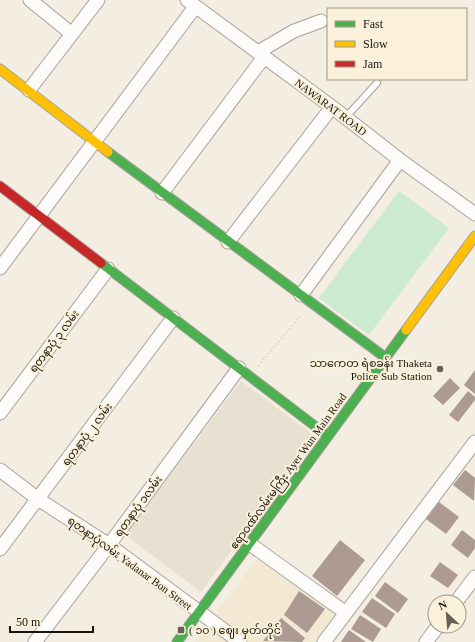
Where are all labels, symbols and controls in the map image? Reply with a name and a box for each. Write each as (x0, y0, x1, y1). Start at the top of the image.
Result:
legend (327, 8, 467, 80)
text: Fast (363, 17, 384, 31)
text: Slow (363, 37, 388, 51)
text: Jam (363, 57, 383, 71)
street label: NAWARAT ROAD (293, 76, 369, 138)
street label: ရတနာပုံ ၃ လမ်း (26, 307, 84, 376)
place label: သာကေတ ရဲစခန်း Thaketa Police Sub Station (310, 356, 432, 382)
marker: သာကေတ ရဲစခန်း Thaketa Police Sub Station (435, 364, 445, 374)
street label: ဧရာဝဏ်လမ်းမကြီး Ayer Wun Main Road (227, 390, 351, 553)
street label: ရတနာပုံ ၂ လမ်း (59, 400, 117, 469)
street label: ရတနာပုံ ၁လမ်း (111, 473, 167, 540)
street label: ရတနာပုံလမ်း Yadanar Bon Street (64, 513, 195, 615)
north arrow (427, 594, 467, 634)
text: N (436, 598, 449, 612)
scale bar (10, 608, 93, 634)
text: 50 m (16, 615, 41, 629)
place label: ( ၁၀ ) ဈေး မှတ်တိုင် (189, 623, 281, 639)
marker: ( ၁၀ ) ဈေး မှတ်တိုင် (176, 625, 186, 635)

